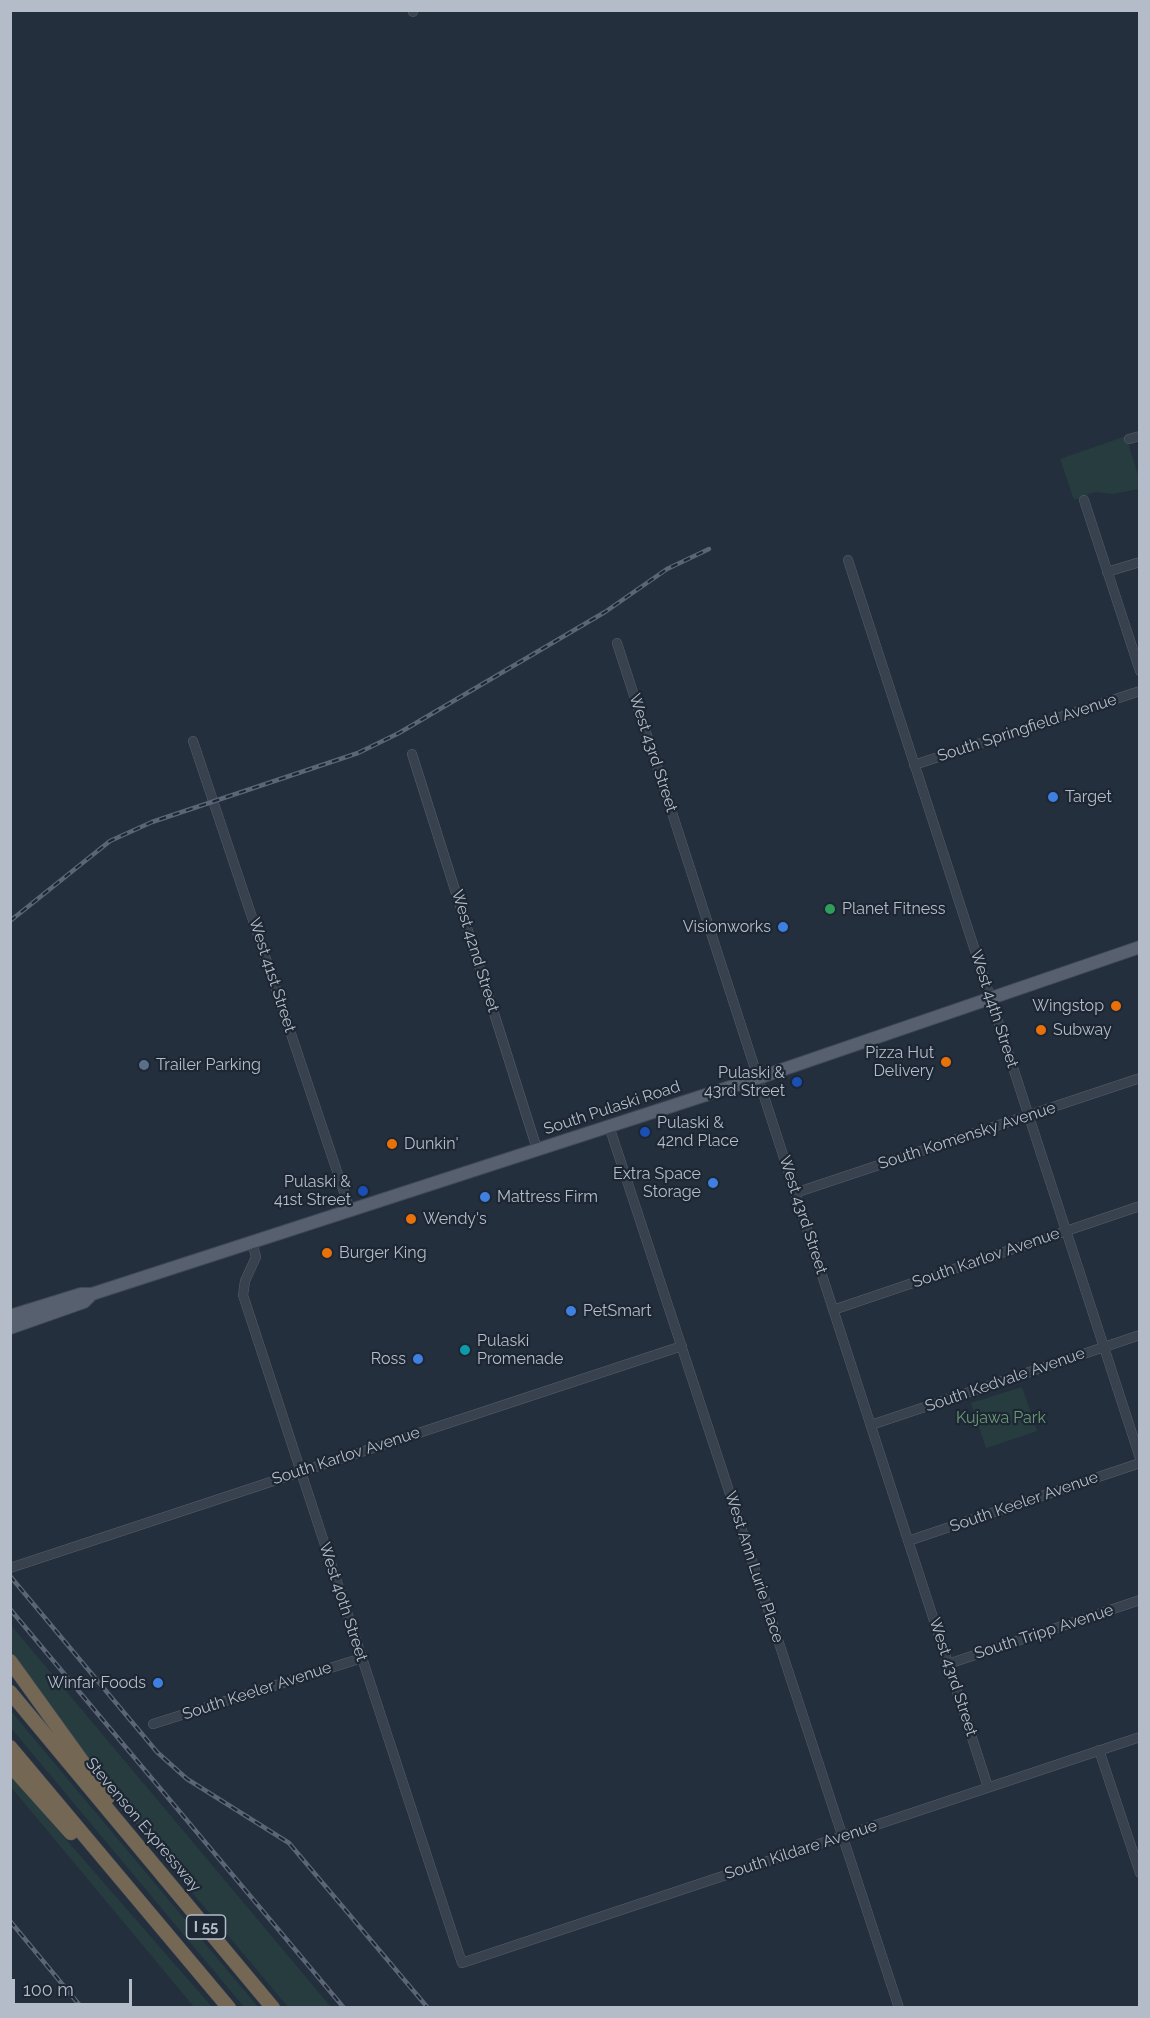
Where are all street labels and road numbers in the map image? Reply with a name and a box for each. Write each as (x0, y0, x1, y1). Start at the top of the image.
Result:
street label: South Springfield Avenue (935, 690, 1119, 766)
street label: West 43rd Street (625, 691, 681, 815)
street label: West 42nd Street (447, 887, 503, 1015)
street label: West 41st Street (244, 915, 300, 1035)
street label: West 44th Street (966, 948, 1022, 1070)
street label: South Pulaski Road (541, 1077, 683, 1139)
street label: South Komensky Avenue (876, 1098, 1058, 1174)
street label: West 43rd Street (775, 1153, 831, 1277)
street label: South Karlov Avenue (910, 1224, 1062, 1292)
street label: South Kedvale Avenue (923, 1344, 1087, 1416)
street label: South Karlov Avenue (270, 1423, 422, 1489)
street label: South Keeler Avenue (947, 1468, 1101, 1536)
street label: West Ann Lurie Place (720, 1489, 788, 1645)
street label: West 40th Street (315, 1540, 371, 1664)
street label: South Tripp Avenue (972, 1600, 1116, 1664)
street label: West 43rd Street (925, 1615, 981, 1739)
street label: South Keeler Avenue (180, 1658, 334, 1724)
street label: Stevenson Expressway (81, 1754, 205, 1896)
street label: South Kildare Avenue (722, 1816, 880, 1884)
road number: I 55 (186, 1915, 226, 1939)

